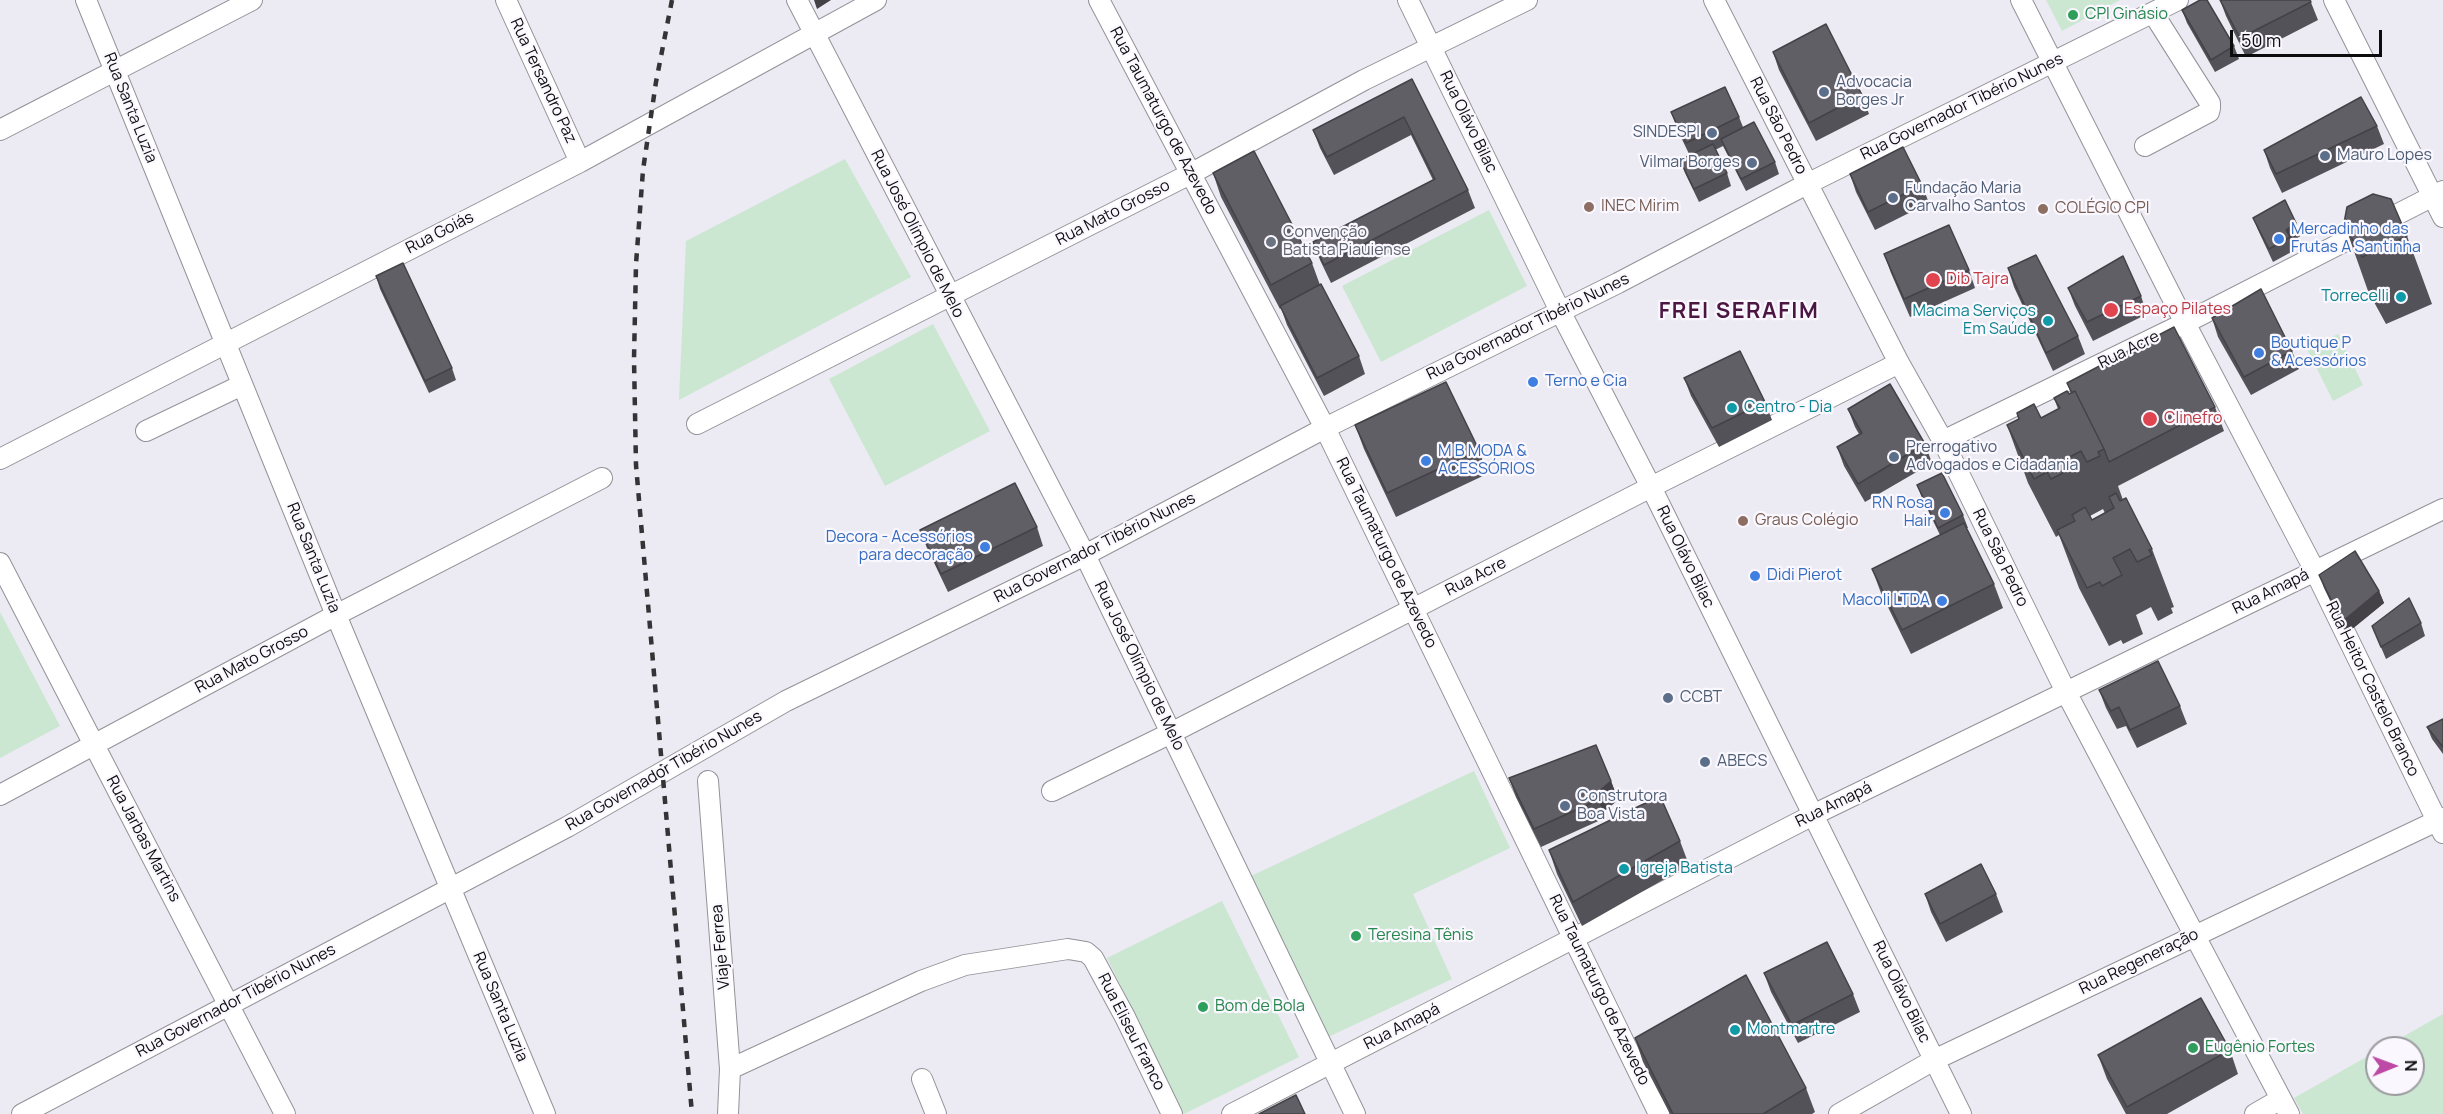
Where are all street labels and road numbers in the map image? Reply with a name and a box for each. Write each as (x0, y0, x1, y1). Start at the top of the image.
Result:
street label: Rua Tersandro Paz (506, 15, 580, 147)
street label: Rua Taumaturgo de Azevedo (1105, 24, 1221, 218)
street label: Rua Governador Tibério Nunes (1857, 49, 2067, 165)
street label: Rua Santa Luzia (99, 50, 161, 166)
street label: Rua Olávo Bilac (1435, 68, 1501, 176)
street label: Rua São Pedro (1745, 74, 1811, 178)
street label: Rua José Olímpio de Melo (866, 147, 968, 321)
street label: Rua Mato Grosso (1053, 176, 1173, 250)
street label: Rua Goiás (403, 208, 477, 258)
street label: Rua Governador Tibério Nunes (1423, 269, 1633, 385)
street label: Rua Acre (2095, 327, 2163, 373)
street label: Rua Taumaturgo de Azevedo (1331, 455, 1441, 651)
street label: Rua Governador Tibério Nunes (991, 489, 1199, 607)
street label: Rua Santa Luzia (282, 500, 344, 616)
street label: Rua Olávo Bilac (1652, 503, 1718, 611)
street label: Rua São Pedro (1968, 506, 2032, 610)
street label: Rua Acre (1442, 554, 1510, 600)
street label: Rua Amapá (2230, 565, 2312, 619)
street label: Rua José Olímpio de Melo (1090, 578, 1188, 754)
street label: Rua Heitor Castelo Branco (2321, 598, 2423, 780)
street label: Rua Mato Grosso (192, 622, 312, 698)
street label: Rua Governador Tibério Nunes (563, 707, 765, 835)
street label: Rua Jarbas Martins (102, 773, 184, 905)
street label: Rua Amapá (1793, 778, 1875, 832)
street label: Rua Taumaturgo de Azevedo (1544, 892, 1654, 1088)
street label: Viaje Ferrea (708, 904, 734, 990)
street label: Rua Regeneração (2076, 925, 2202, 999)
street label: Rua Olávo Bilac (1868, 938, 1934, 1046)
street label: Rua Governador Tibério Nunes (133, 940, 339, 1062)
street label: Rua Santa Luzia (468, 949, 532, 1065)
street label: Rua Eliseu Franco (1093, 970, 1169, 1094)
street label: Rua Amapá (1361, 1000, 1443, 1054)

